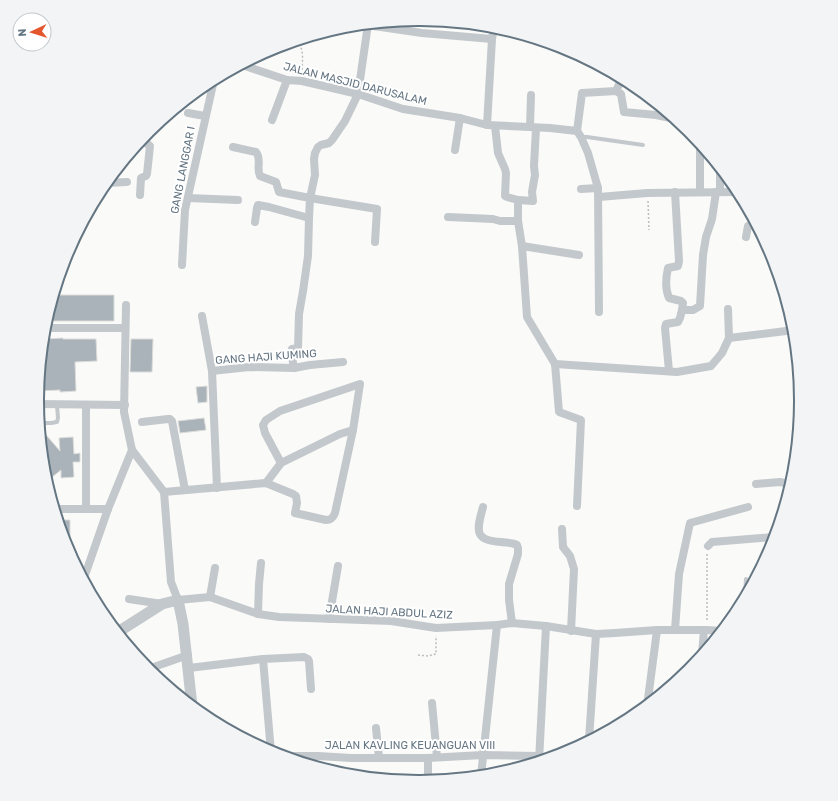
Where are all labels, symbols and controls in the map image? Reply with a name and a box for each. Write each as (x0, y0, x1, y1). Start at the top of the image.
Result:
north arrow (12, 12, 52, 52)
text: N (16, 28, 29, 37)
street label: JALAN MASJID DARUSALAM (282, 60, 428, 108)
street label: GANG LANGGAR I (168, 125, 198, 215)
street label: GANG HAJI KUMING (215, 347, 317, 367)
street label: JALAN HAJI ABDUL AZIZ (325, 602, 453, 622)
street label: JALAN KAVLING KEUANGUAN VIII (325, 739, 495, 752)

